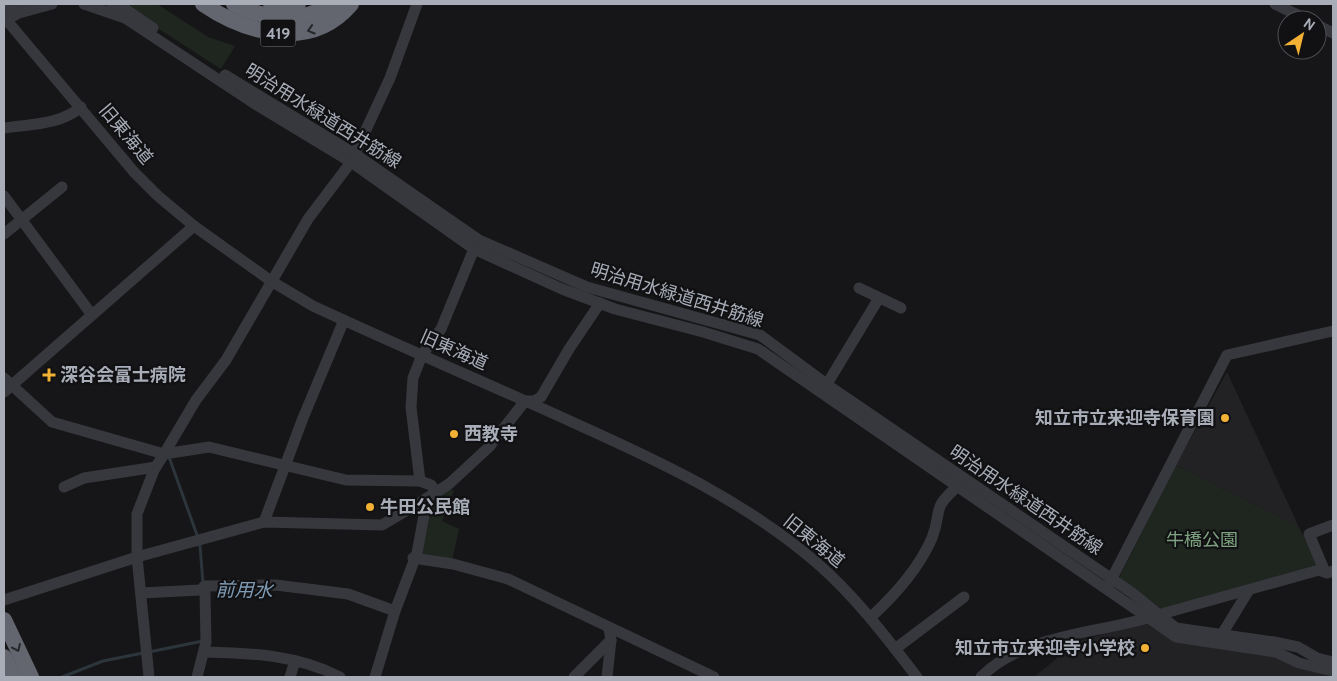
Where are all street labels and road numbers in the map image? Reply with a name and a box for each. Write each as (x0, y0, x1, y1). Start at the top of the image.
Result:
road number: 419 (260, 19, 296, 46)
street label: 明治用水緑道西井筋線 (241, 59, 405, 173)
street label: 旧東海道 (94, 99, 158, 169)
street label: 明治用水緑道西井筋線 (588, 258, 766, 332)
street label: 旧東海道 (417, 325, 491, 375)
street label: 明治用水緑道西井筋線 (945, 441, 1107, 559)
street label: 旧東海道 (779, 510, 849, 572)

